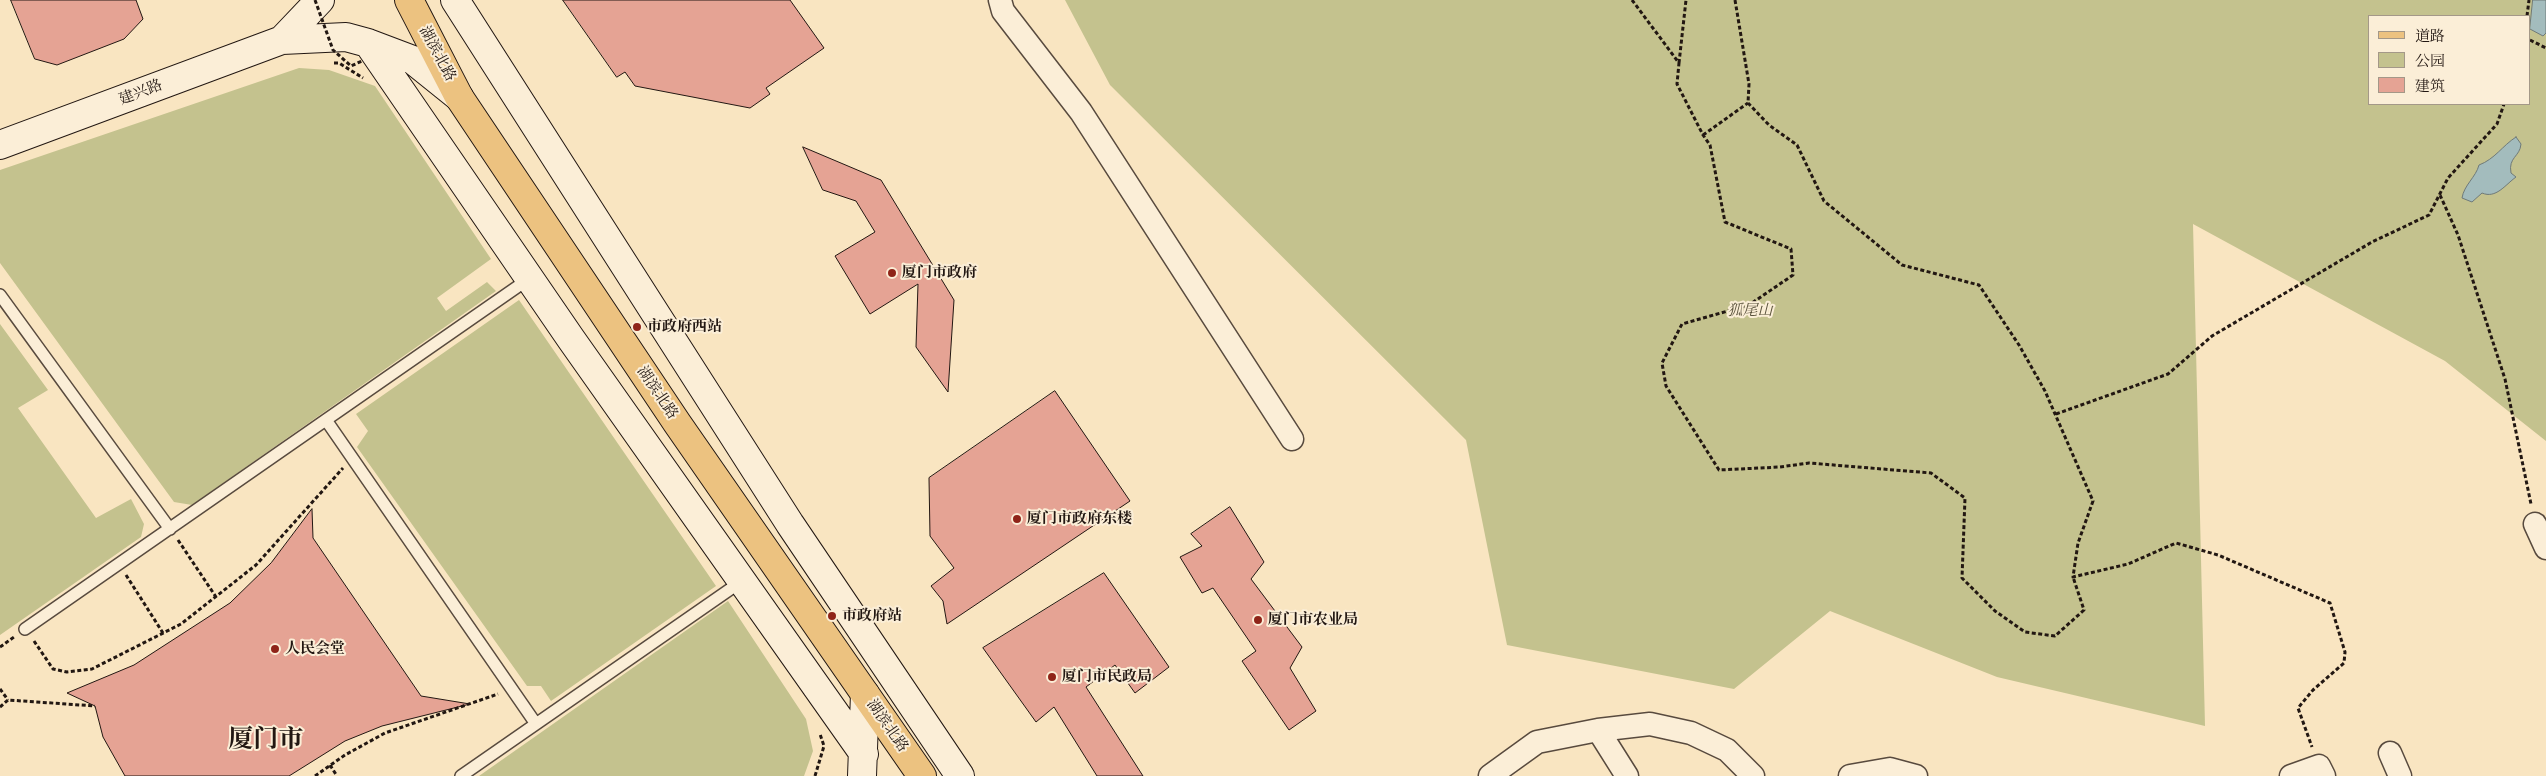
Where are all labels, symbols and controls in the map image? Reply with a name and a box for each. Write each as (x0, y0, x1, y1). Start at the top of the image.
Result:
legend (2368, 15, 2531, 105)
street label: 湖滨北路 (415, 23, 459, 85)
text: 道路 (2415, 25, 2445, 46)
text: 公园 (2415, 50, 2445, 71)
text: 建筑 (2415, 75, 2445, 96)
street label: 建兴路 (117, 77, 165, 109)
place label: 厦门市政府 (902, 264, 977, 282)
marker: 厦门市政府 (886, 267, 898, 279)
park label: 狐尾山 (1728, 302, 1772, 320)
place label: 市政府西站 (647, 318, 722, 336)
marker: 市政府西站 (631, 321, 643, 333)
street label: 湖滨北路 (633, 363, 681, 423)
place label: 厦门市政府东楼 (1027, 510, 1132, 528)
marker: 厦门市政府东楼 (1011, 513, 1023, 525)
place label: 市政府站 (842, 607, 902, 625)
marker: 市政府站 (826, 610, 838, 622)
place label: 厦门市农业局 (1268, 611, 1358, 629)
marker: 厦门市农业局 (1252, 614, 1264, 626)
place label: 人民会堂 (285, 640, 345, 658)
marker: 人民会堂 (269, 643, 281, 655)
place label: 厦门市民政局 (1062, 668, 1152, 686)
marker: 厦门市民政局 (1046, 671, 1058, 683)
street label: 湖滨北路 (862, 696, 912, 756)
district label: 厦门市 (229, 726, 303, 756)

